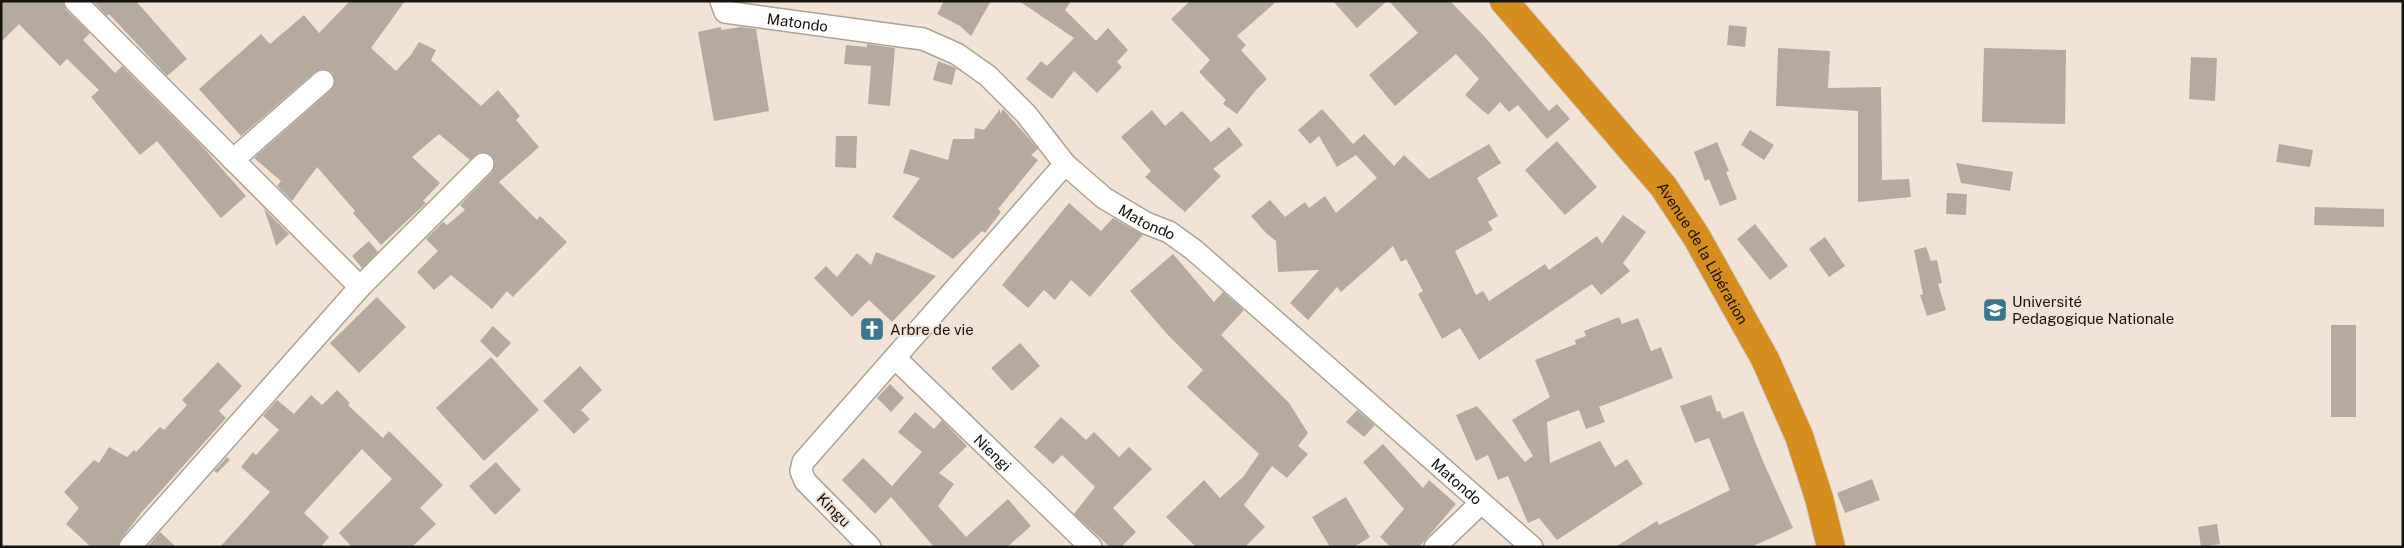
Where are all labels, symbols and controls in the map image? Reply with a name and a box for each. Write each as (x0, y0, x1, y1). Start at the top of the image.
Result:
street label: Matondo (766, 9, 829, 34)
street label: Avenue de la Libération (1654, 179, 1752, 327)
street label: Matondo (1116, 200, 1179, 243)
place label: Université Pedagogique Nationale (2012, 293, 2174, 327)
school or university icon: Université Pedagogique Nationale (1982, 297, 2008, 323)
church icon: Arbre de vie (859, 316, 885, 342)
place label: Arbre de vie (890, 321, 974, 338)
street label: Niengi (971, 431, 1015, 474)
street label: Matondo (1428, 454, 1486, 508)
street label: Kingu (814, 490, 854, 530)

